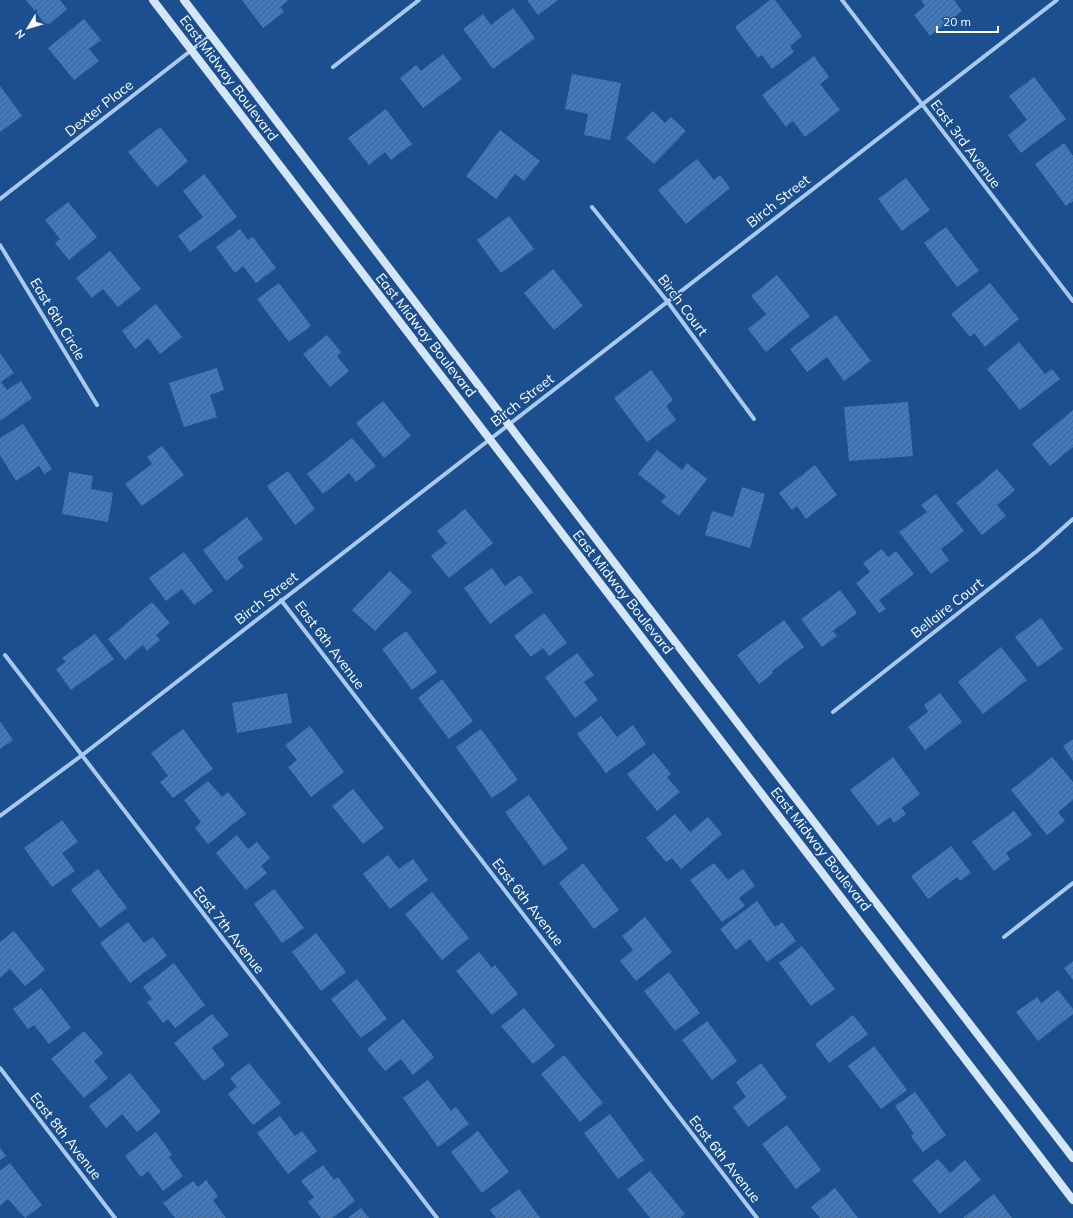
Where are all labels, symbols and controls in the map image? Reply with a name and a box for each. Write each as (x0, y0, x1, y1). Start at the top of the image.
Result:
north arrow (8, 8, 48, 48)
scale bar (937, 8, 998, 34)
street label: East Midway Boulevard (176, 12, 282, 144)
text: 20 m (943, 14, 971, 29)
text: N (12, 27, 28, 42)
street label: Dexter Place (61, 76, 137, 140)
street label: East 3rd Avenue (927, 96, 1005, 192)
street label: Birch Street (743, 171, 813, 231)
street label: East Midway Boulevard (372, 269, 480, 401)
street label: Birch Court (654, 271, 712, 339)
street label: East 6th Circle (26, 275, 90, 363)
street label: Birch Street (487, 370, 557, 430)
street label: East Midway Boulevard (569, 526, 677, 658)
street label: Birch Street (231, 568, 301, 628)
street label: Bellaire Court (907, 574, 987, 642)
street label: East 6th Avenue (291, 597, 369, 693)
street label: East Midway Boulevard (767, 783, 875, 915)
street label: East 6th Avenue (488, 855, 568, 949)
street label: East 7th Avenue (189, 883, 269, 977)
street label: East 8th Avenue (26, 1089, 106, 1183)
street label: East 6th Avenue (685, 1112, 765, 1206)

